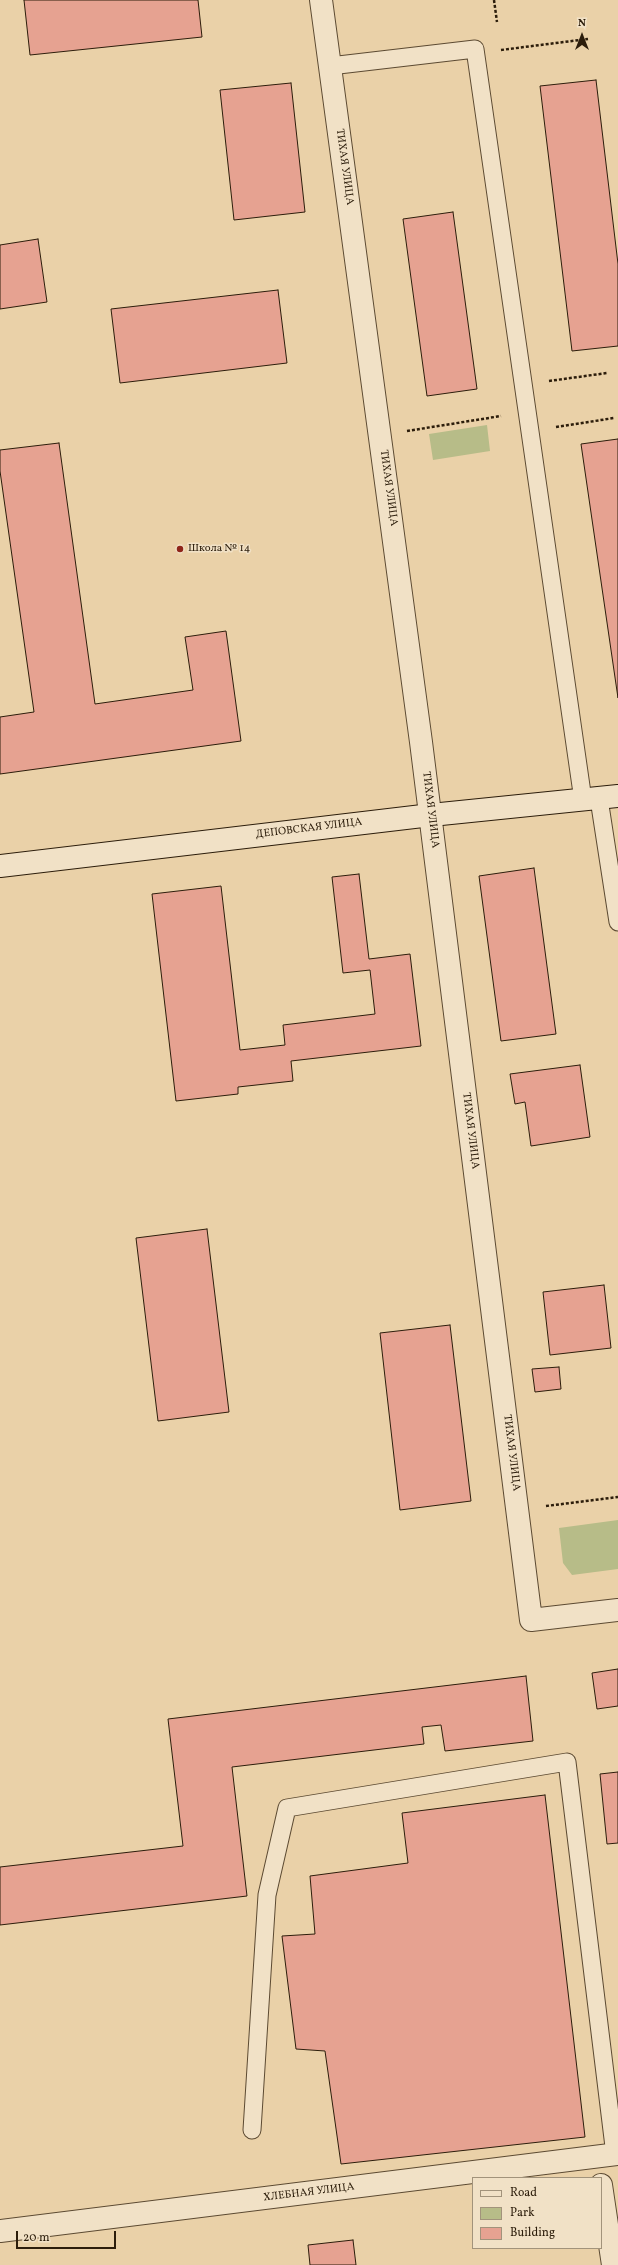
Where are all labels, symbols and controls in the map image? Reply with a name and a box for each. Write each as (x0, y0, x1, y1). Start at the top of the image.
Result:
north arrow (562, 16, 602, 56)
text: N (578, 16, 586, 31)
street label: ТИХАЯ УЛИЦА (332, 128, 356, 206)
street label: ТИХАЯ УЛИЦА (376, 449, 400, 527)
place label: Школа № 14 (188, 542, 250, 556)
marker: Школа № 14 (175, 544, 185, 554)
street label: ТИХАЯ УЛИЦА (419, 771, 441, 849)
street label: ДЕПОВСКАЯ УЛИЦА (255, 816, 363, 842)
street label: ТИХАЯ УЛИЦА (459, 1092, 481, 1170)
street label: ТИХАЯ УЛИЦА (500, 1414, 522, 1492)
legend (472, 2177, 602, 2249)
street label: ХЛЕБНАЯ УЛИЦА (263, 2181, 355, 2205)
text: Road (510, 2185, 537, 2201)
text: Park (510, 2205, 535, 2221)
scale bar (18, 2223, 118, 2249)
text: Building (510, 2225, 555, 2241)
text: 20 m (23, 2230, 50, 2246)

